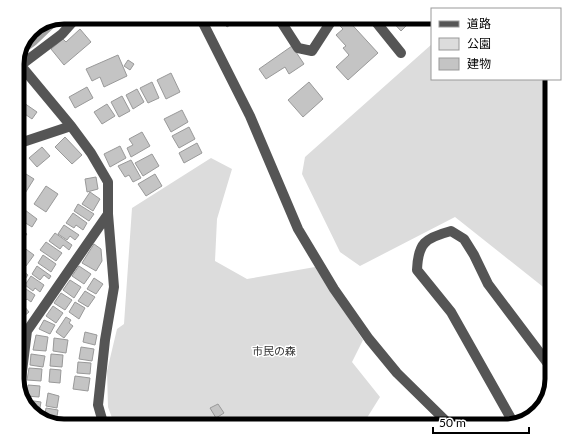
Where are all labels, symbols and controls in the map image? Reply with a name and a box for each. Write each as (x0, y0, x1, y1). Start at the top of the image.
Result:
legend (431, 8, 561, 80)
text: 道路 (467, 16, 491, 31)
text: 公園 (467, 36, 491, 51)
text: 建物 (467, 56, 491, 71)
park label: 市民の森 (252, 344, 296, 357)
scale bar (433, 409, 529, 435)
text: 50 m (439, 415, 466, 430)

